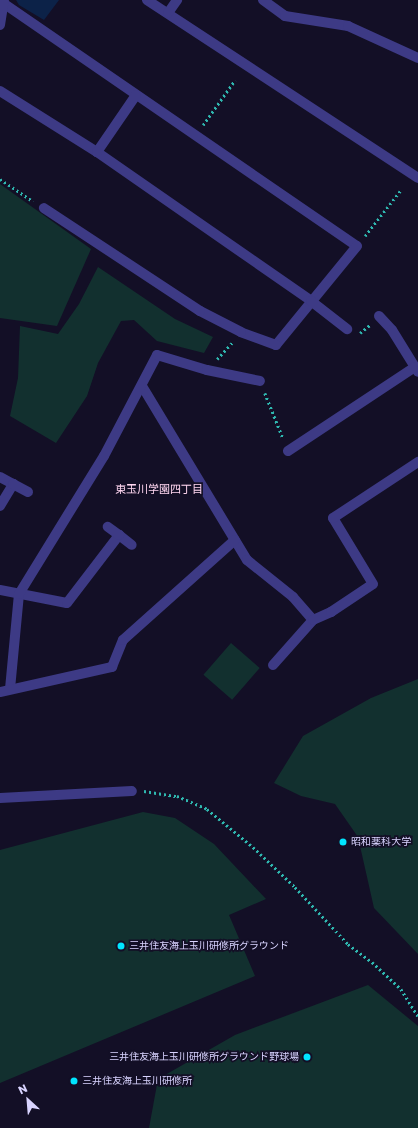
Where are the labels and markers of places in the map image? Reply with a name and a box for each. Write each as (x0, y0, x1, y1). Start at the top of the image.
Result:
place label: 昭和薬科大学 (351, 836, 411, 848)
marker: 昭和薬科大学 (338, 837, 348, 847)
place label: 三井住友海上玉川研修所グラウンド (129, 940, 289, 952)
marker: 三井住友海上玉川研修所グラウンド (116, 941, 126, 951)
place label: 三井住友海上玉川研修所グラウンド野球場 (109, 1051, 299, 1063)
marker: 三井住友海上玉川研修所グラウンド野球場 (302, 1052, 312, 1062)
place label: 三井住友海上玉川研修所 (82, 1075, 192, 1087)
marker: 三井住友海上玉川研修所 (69, 1076, 79, 1086)

